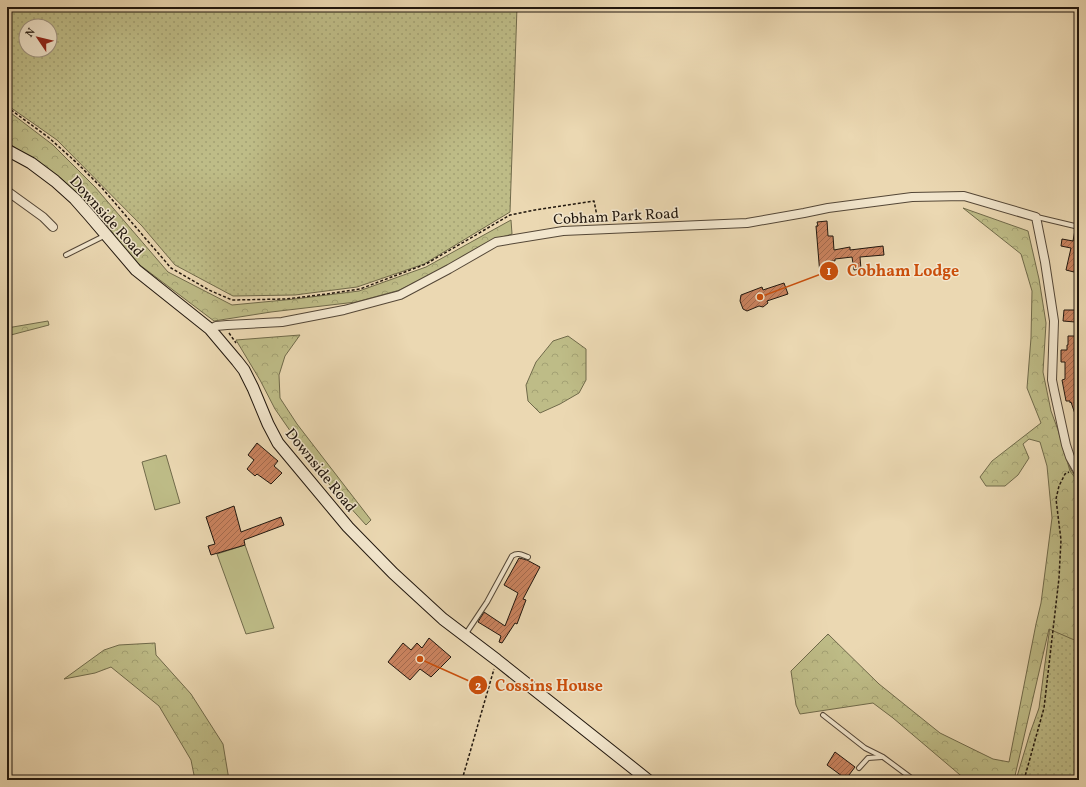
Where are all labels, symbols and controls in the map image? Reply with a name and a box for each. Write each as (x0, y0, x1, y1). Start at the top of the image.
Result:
north arrow (18, 18, 58, 58)
text: N (23, 26, 39, 41)
street label: Downside Road (64, 172, 148, 262)
street label: Cobham Park Road (553, 204, 679, 231)
callout: Cobham Lodge (819, 257, 967, 285)
text: Cobham Lodge (847, 261, 959, 283)
text: 1 (827, 264, 832, 280)
street label: Downside Road (279, 424, 360, 517)
callout: Cossins House (468, 671, 611, 699)
text: Cossins House (495, 676, 603, 698)
text: 2 (475, 679, 481, 695)

